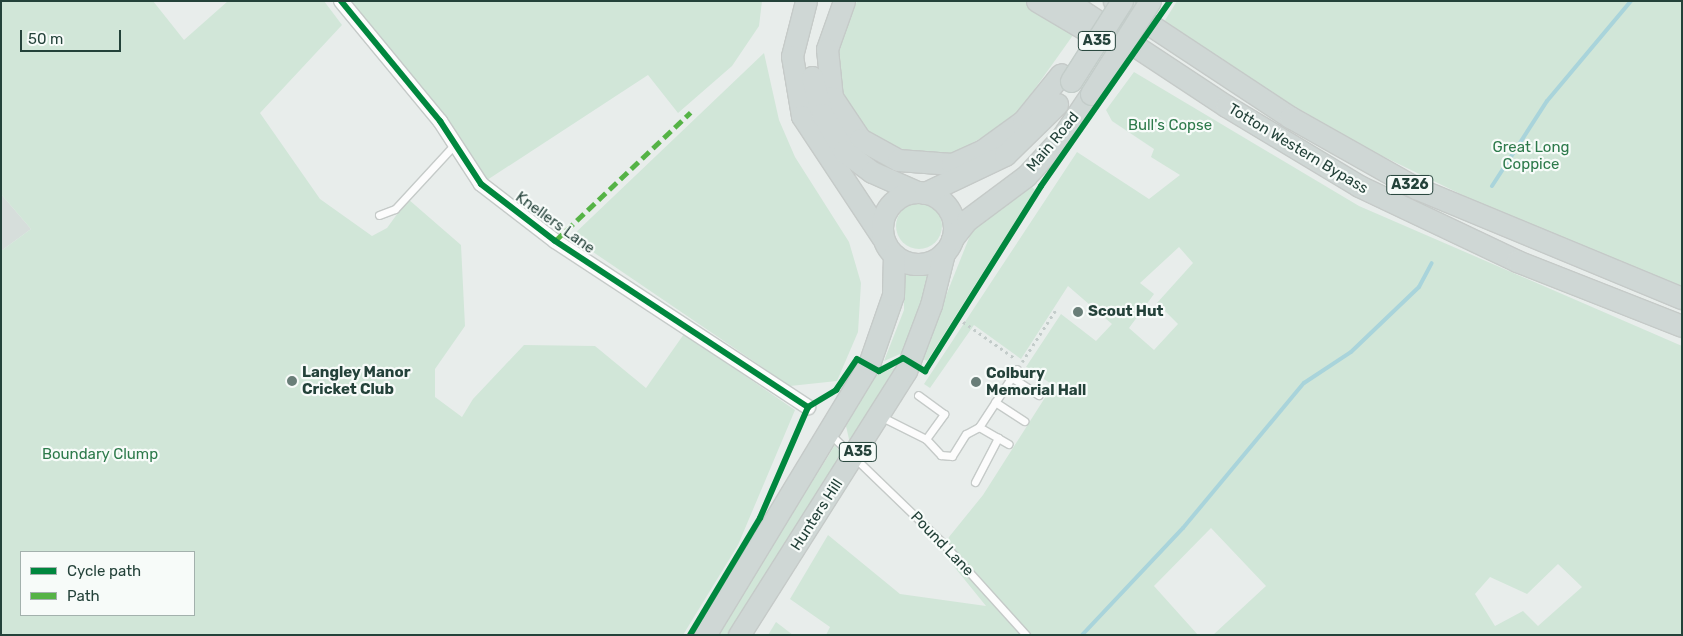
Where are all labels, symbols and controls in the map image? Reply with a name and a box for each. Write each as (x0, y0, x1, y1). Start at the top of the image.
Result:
scale bar (22, 20, 124, 52)
road number: A35 (1077, 29, 1117, 52)
text: 50 m (28, 30, 63, 48)
street label: Totton Western Bypass (1225, 100, 1371, 198)
street label: Main Road (1023, 109, 1083, 175)
park label: Bull's Copse (1128, 117, 1212, 135)
park label: Great Long Coppice (1493, 138, 1569, 173)
road number: A326 (1386, 174, 1434, 196)
street label: Knellers Lane (512, 188, 598, 258)
place label: Scout Hut (1088, 303, 1164, 321)
marker: Scout Hut (1072, 306, 1084, 318)
place label: Langley Manor Cricket Club (302, 363, 411, 398)
place label: Colbury Memorial Hall (986, 364, 1086, 399)
marker: Langley Manor Cricket Club (286, 375, 298, 387)
marker: Colbury Memorial Hall (970, 376, 982, 388)
road number: A35 (838, 441, 878, 464)
park label: Boundary Clump (42, 446, 158, 464)
street label: Hunters Hill (787, 476, 847, 554)
street label: Pound Lane (907, 508, 977, 580)
legend (20, 551, 195, 616)
text: Cycle path (67, 562, 141, 580)
text: Path (67, 587, 100, 605)

